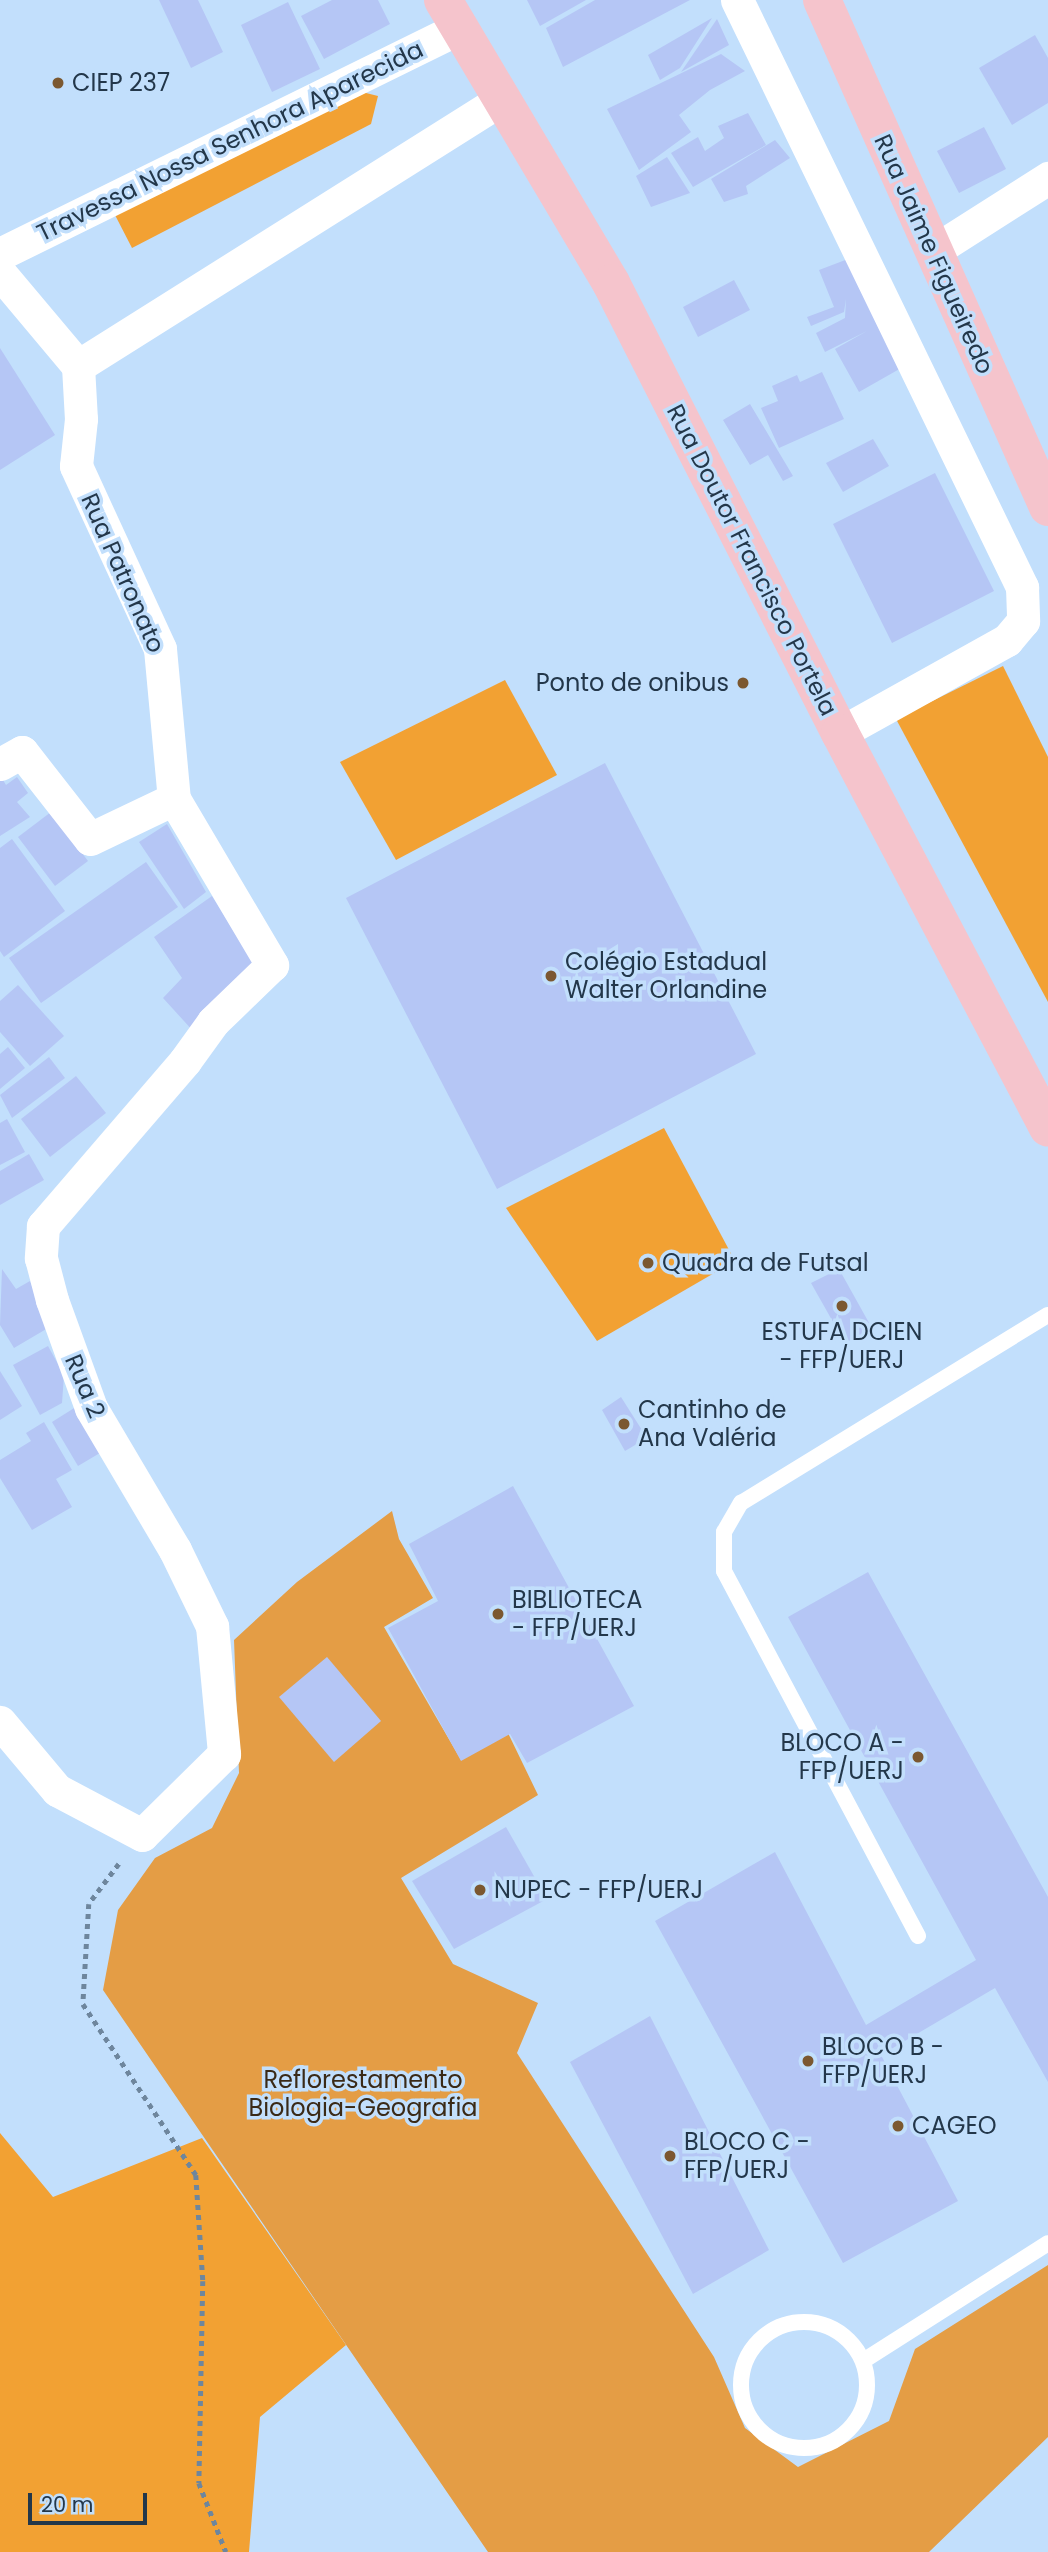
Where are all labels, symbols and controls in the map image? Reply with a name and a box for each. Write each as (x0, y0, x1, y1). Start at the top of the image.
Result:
street label: Travessa Nossa Senhora Aparecida (32, 35, 428, 247)
place label: CIEP 237 (72, 69, 170, 97)
marker: CIEP 237 (50, 75, 66, 91)
street label: Rua Jaime Figueiredo (868, 130, 1000, 378)
street label: Rua Doutor Francisco Portela (661, 399, 843, 721)
street label: Rua Patronato (75, 489, 171, 657)
place label: Ponto de onibus (536, 669, 729, 697)
marker: Ponto de onibus (735, 675, 751, 691)
place label: Colégio Estadual Walter Orlandine (565, 948, 767, 1004)
marker: Colégio Estadual Walter Orlandine (543, 968, 559, 984)
place label: Quadra de Futsal (662, 1249, 869, 1277)
marker: Quadra de Futsal (640, 1255, 656, 1271)
marker: ESTUFA DCIEN - FFP/UERJ (834, 1298, 850, 1314)
place label: ESTUFA DCIEN - FFP/UERJ (762, 1318, 922, 1374)
street label: Rua 2 (59, 1350, 111, 1422)
place label: Cantinho de Ana Valéria (638, 1396, 786, 1452)
marker: Cantinho de Ana Valéria (616, 1416, 632, 1432)
place label: BIBLIOTECA - FFP/UERJ (512, 1586, 642, 1642)
marker: BIBLIOTECA - FFP/UERJ (490, 1606, 506, 1622)
place label: BLOCO A - FFP/UERJ (780, 1729, 904, 1785)
marker: BLOCO A - FFP/UERJ (910, 1749, 926, 1765)
place label: NUPEC - FFP/UERJ (494, 1876, 703, 1904)
marker: NUPEC - FFP/UERJ (472, 1882, 488, 1898)
place label: BLOCO B - FFP/UERJ (822, 2033, 944, 2089)
marker: BLOCO B - FFP/UERJ (800, 2053, 816, 2069)
park label: Reflorestamento Biologia-Geografia (248, 2066, 478, 2122)
place label: CAGEO (912, 2112, 997, 2140)
marker: CAGEO (890, 2118, 906, 2134)
place label: BLOCO C - FFP/UERJ (684, 2128, 810, 2184)
marker: BLOCO C - FFP/UERJ (662, 2148, 678, 2164)
scale bar (32, 2478, 150, 2522)
text: 20 m (41, 2490, 94, 2519)

